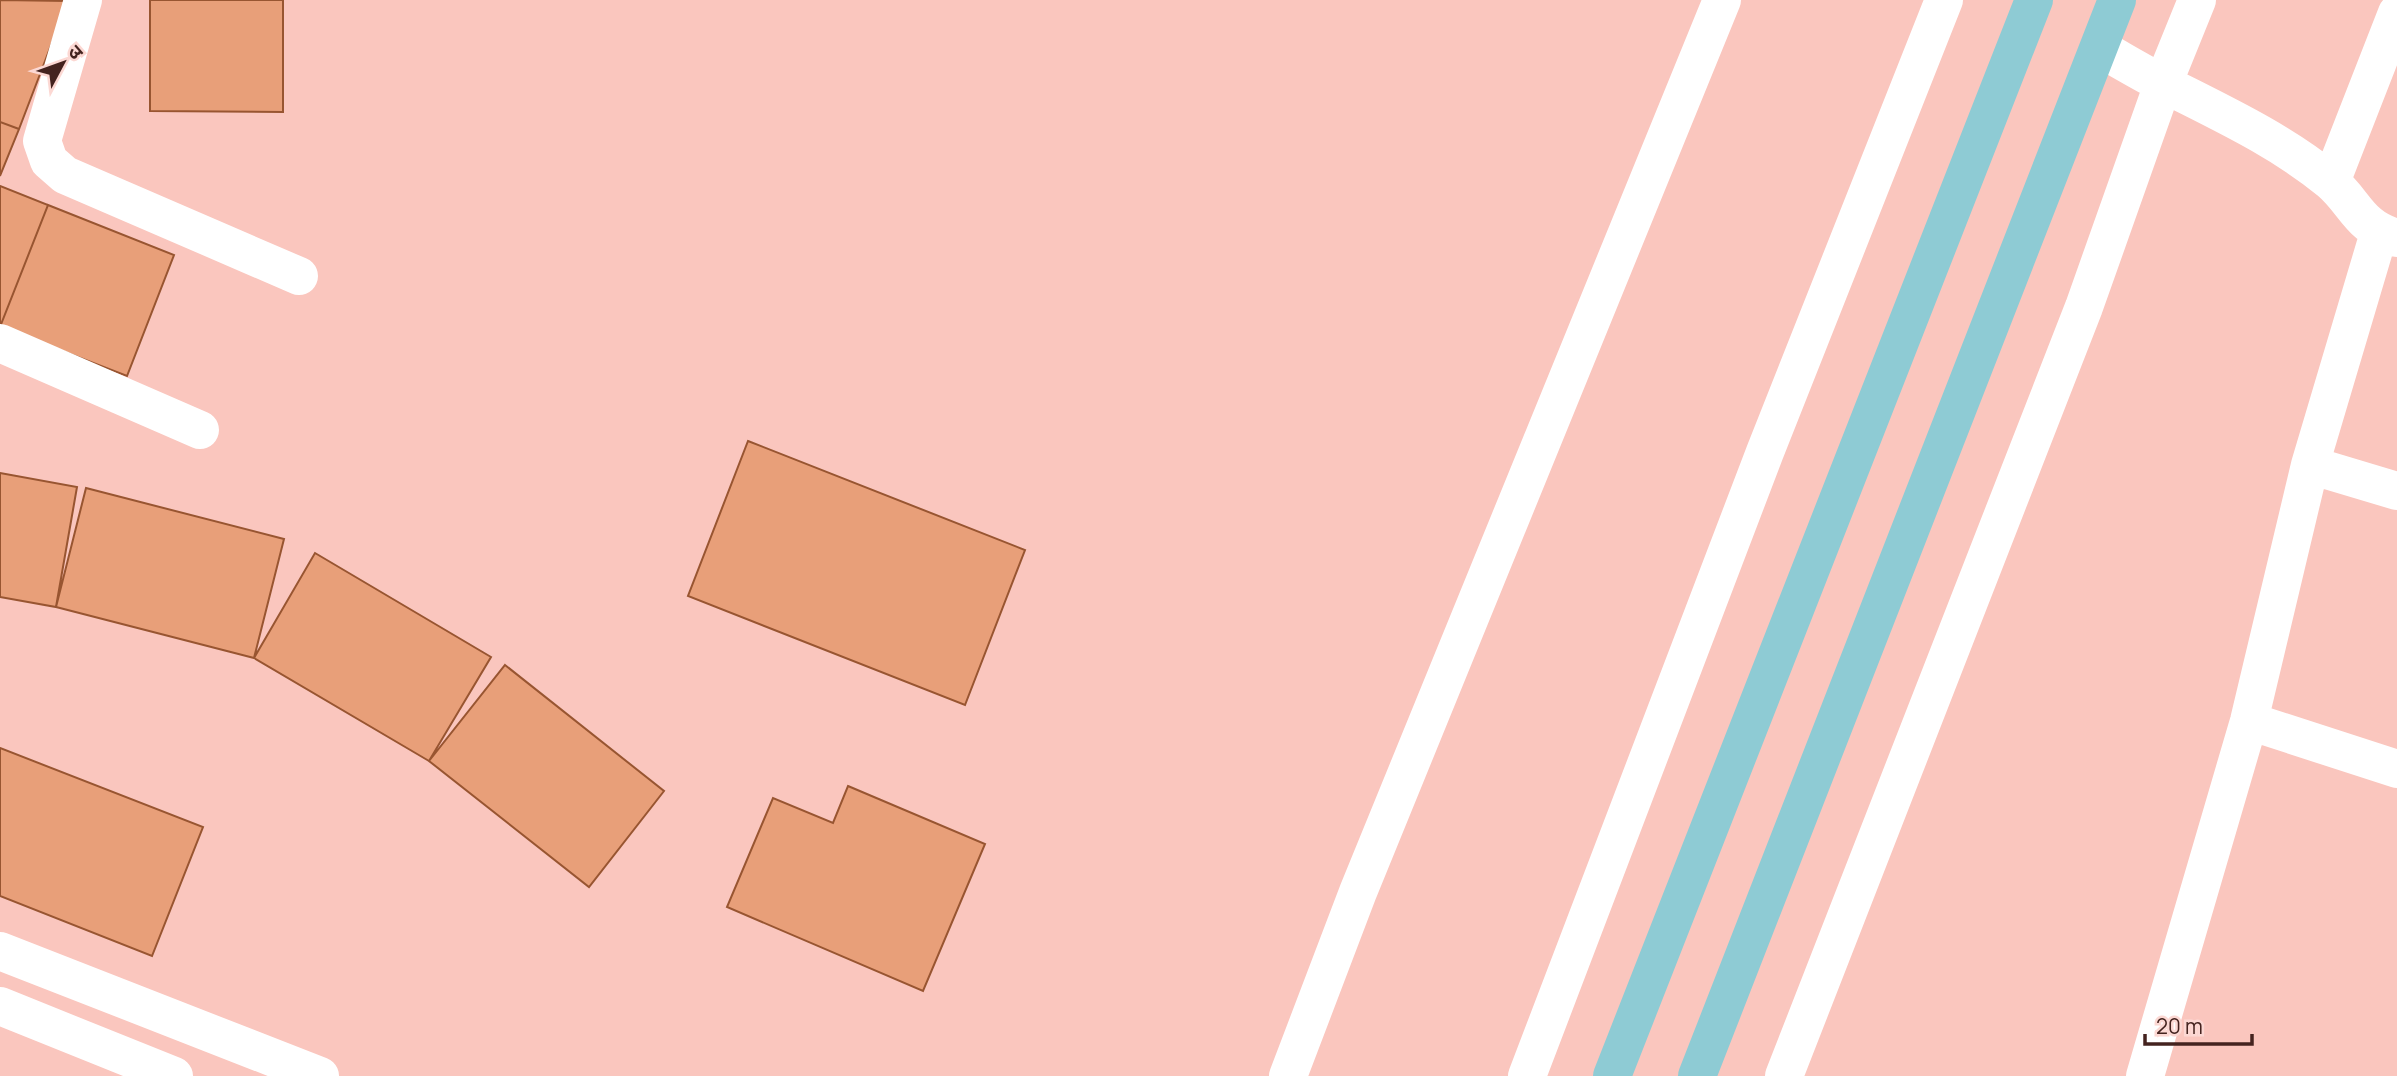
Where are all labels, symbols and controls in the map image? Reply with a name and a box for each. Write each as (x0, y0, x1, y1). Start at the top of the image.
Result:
north arrow (28, 28, 98, 98)
text: उ (62, 39, 90, 65)
scale bar (2145, 1002, 2252, 1046)
text: 20 m (2156, 1012, 2203, 1040)

